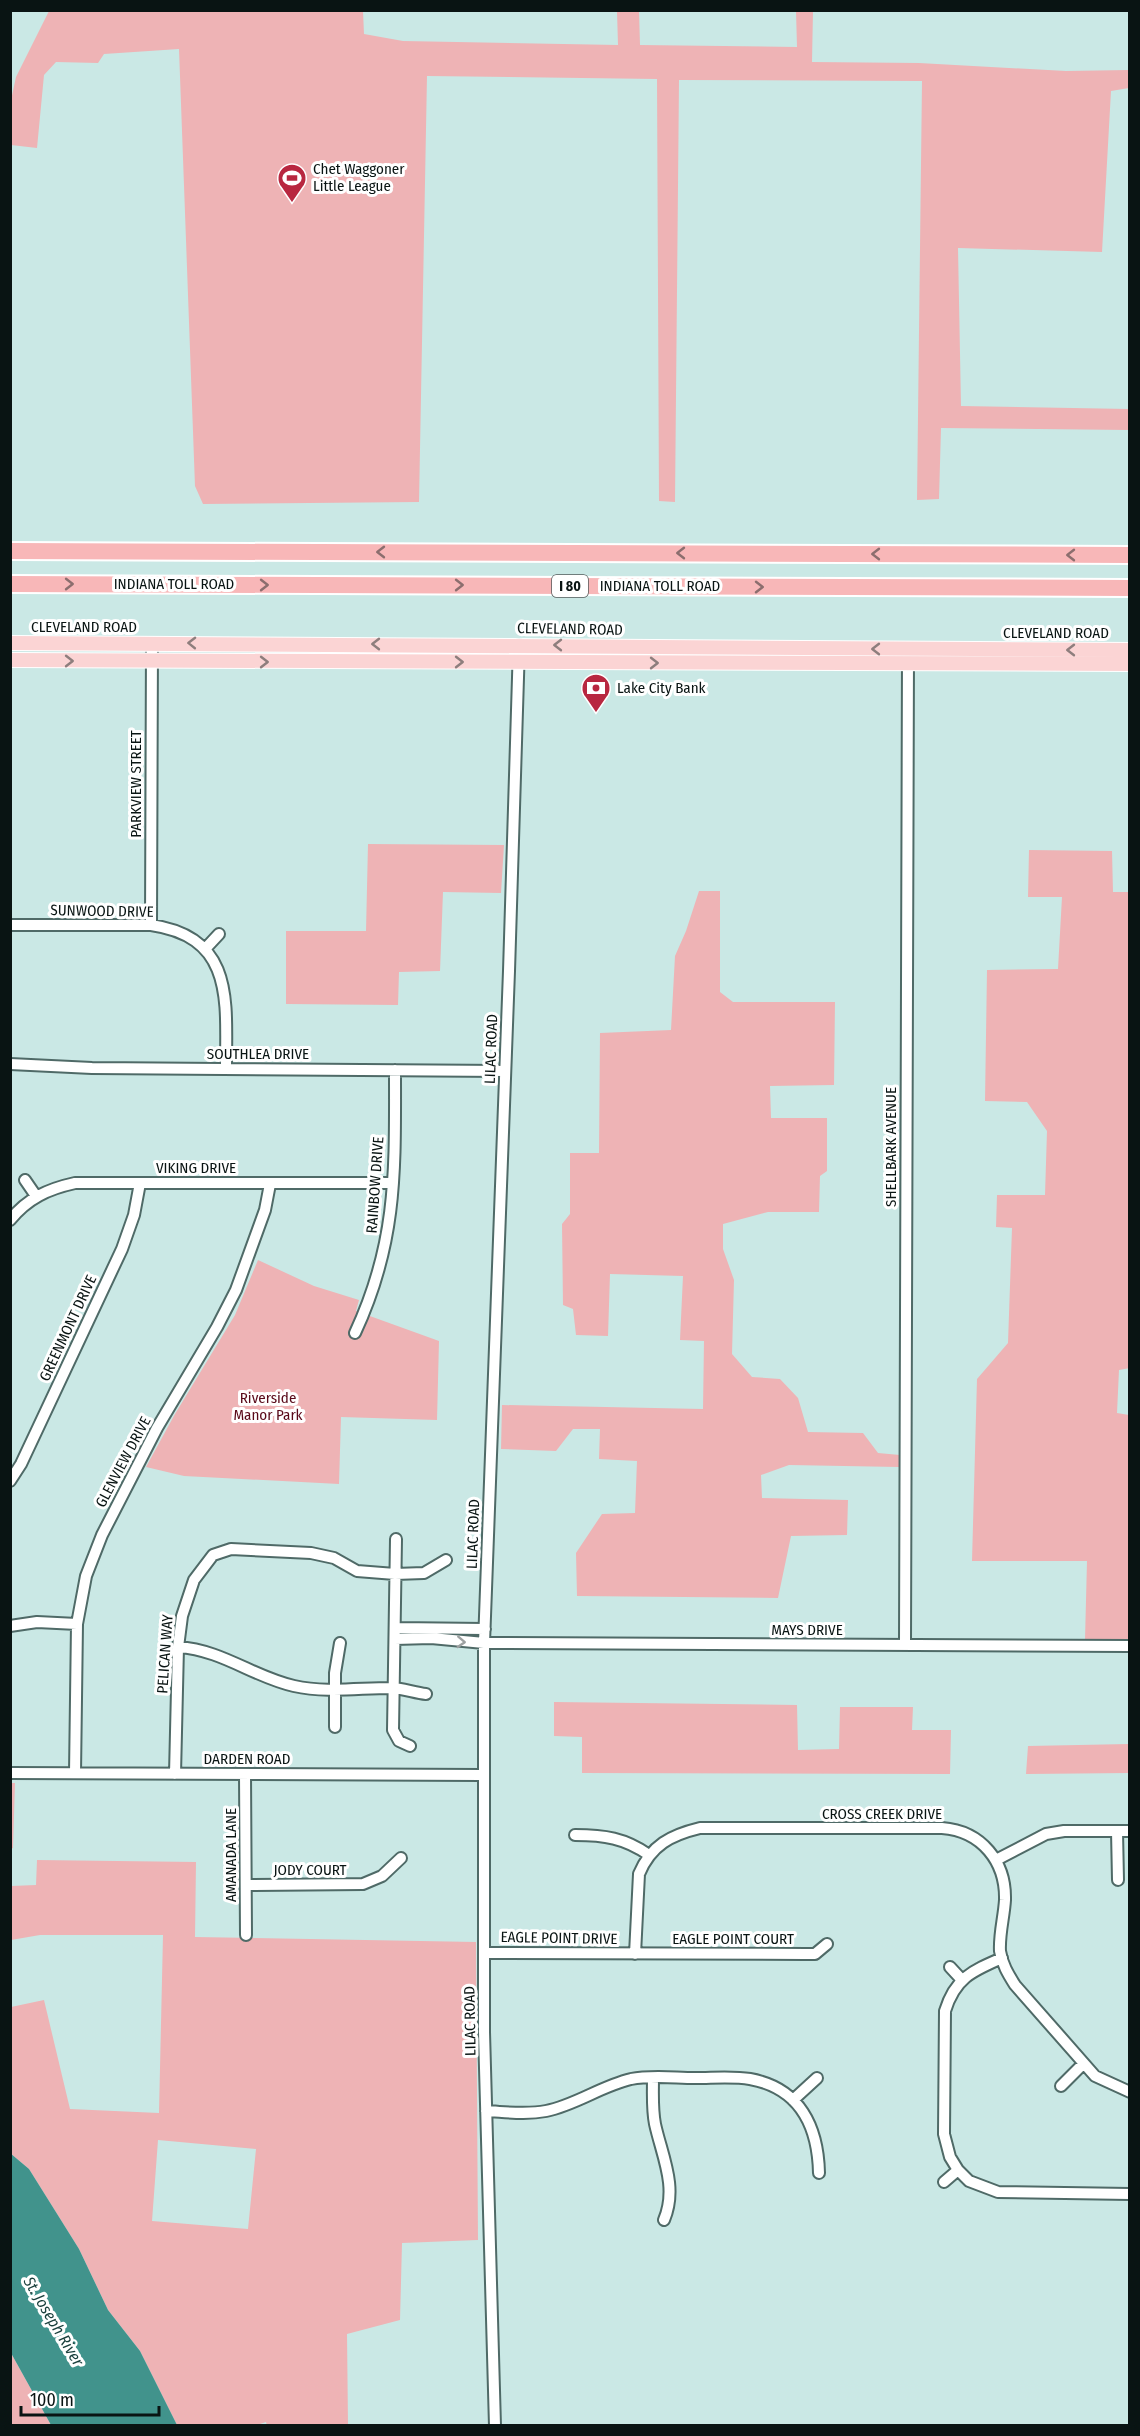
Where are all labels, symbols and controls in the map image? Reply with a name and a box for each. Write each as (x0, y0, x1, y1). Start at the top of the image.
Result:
place label: Chet Waggoner Little League (313, 160, 405, 195)
sports icon: Chet Waggoner Little League (276, 162, 308, 204)
one-way arrow (377, 546, 386, 559)
one-way arrow (677, 547, 686, 559)
one-way arrow (872, 548, 881, 560)
one-way arrow (1067, 549, 1076, 561)
street label: INDIANA TOLL ROAD (114, 575, 234, 593)
road number: I 80 (552, 575, 588, 597)
street label: INDIANA TOLL ROAD (600, 577, 720, 595)
one-way arrow (64, 578, 73, 590)
one-way arrow (259, 579, 268, 591)
one-way arrow (454, 579, 463, 592)
one-way arrow (754, 581, 763, 593)
street label: CLEVELAND ROAD (31, 618, 137, 636)
street label: CLEVELAND ROAD (517, 619, 623, 639)
street label: CLEVELAND ROAD (1003, 624, 1109, 642)
one-way arrow (187, 637, 196, 649)
one-way arrow (372, 638, 381, 650)
one-way arrow (553, 639, 562, 651)
one-way arrow (872, 643, 881, 655)
one-way arrow (1067, 644, 1076, 656)
one-way arrow (64, 655, 73, 667)
one-way arrow (259, 656, 268, 668)
one-way arrow (454, 656, 463, 668)
one-way arrow (649, 657, 658, 669)
bank icon: Lake City Bank (580, 672, 612, 714)
place label: Lake City Bank (617, 679, 706, 697)
street label: PARKVIEW STREET (127, 730, 145, 838)
street label: SUNWOOD DRIVE (50, 901, 154, 921)
street label: LILAC ROAD (481, 1014, 501, 1084)
street label: SOUTHLEA DRIVE (207, 1045, 309, 1063)
street label: SHELLBARK AVENUE (882, 1087, 900, 1207)
street label: RAINBOW DRIVE (363, 1136, 387, 1234)
street label: VIKING DRIVE (156, 1159, 236, 1177)
street label: GREENMONT DRIVE (36, 1272, 100, 1384)
park label: Riverside Manor Park (233, 1389, 303, 1424)
street label: GLENVIEW DRIVE (92, 1414, 154, 1510)
street label: LILAC ROAD (463, 1499, 483, 1569)
street label: PELICAN WAY (153, 1613, 177, 1694)
street label: MAYS DRIVE (771, 1621, 843, 1639)
one-way arrow (456, 1635, 465, 1648)
street label: DARDEN ROAD (204, 1750, 290, 1768)
street label: CROSS CREEK DRIVE (822, 1805, 942, 1823)
street label: AMANADA LANE (222, 1808, 240, 1902)
street label: JODY COURT (273, 1861, 347, 1879)
street label: EAGLE POINT DRIVE (500, 1928, 618, 1948)
street label: EAGLE POINT COURT (672, 1930, 794, 1948)
street label: LILAC ROAD (460, 1986, 480, 2056)
water label: St. Joseph River (19, 2272, 88, 2370)
scale bar (21, 2379, 159, 2417)
text: 100 m (30, 2389, 74, 2411)

